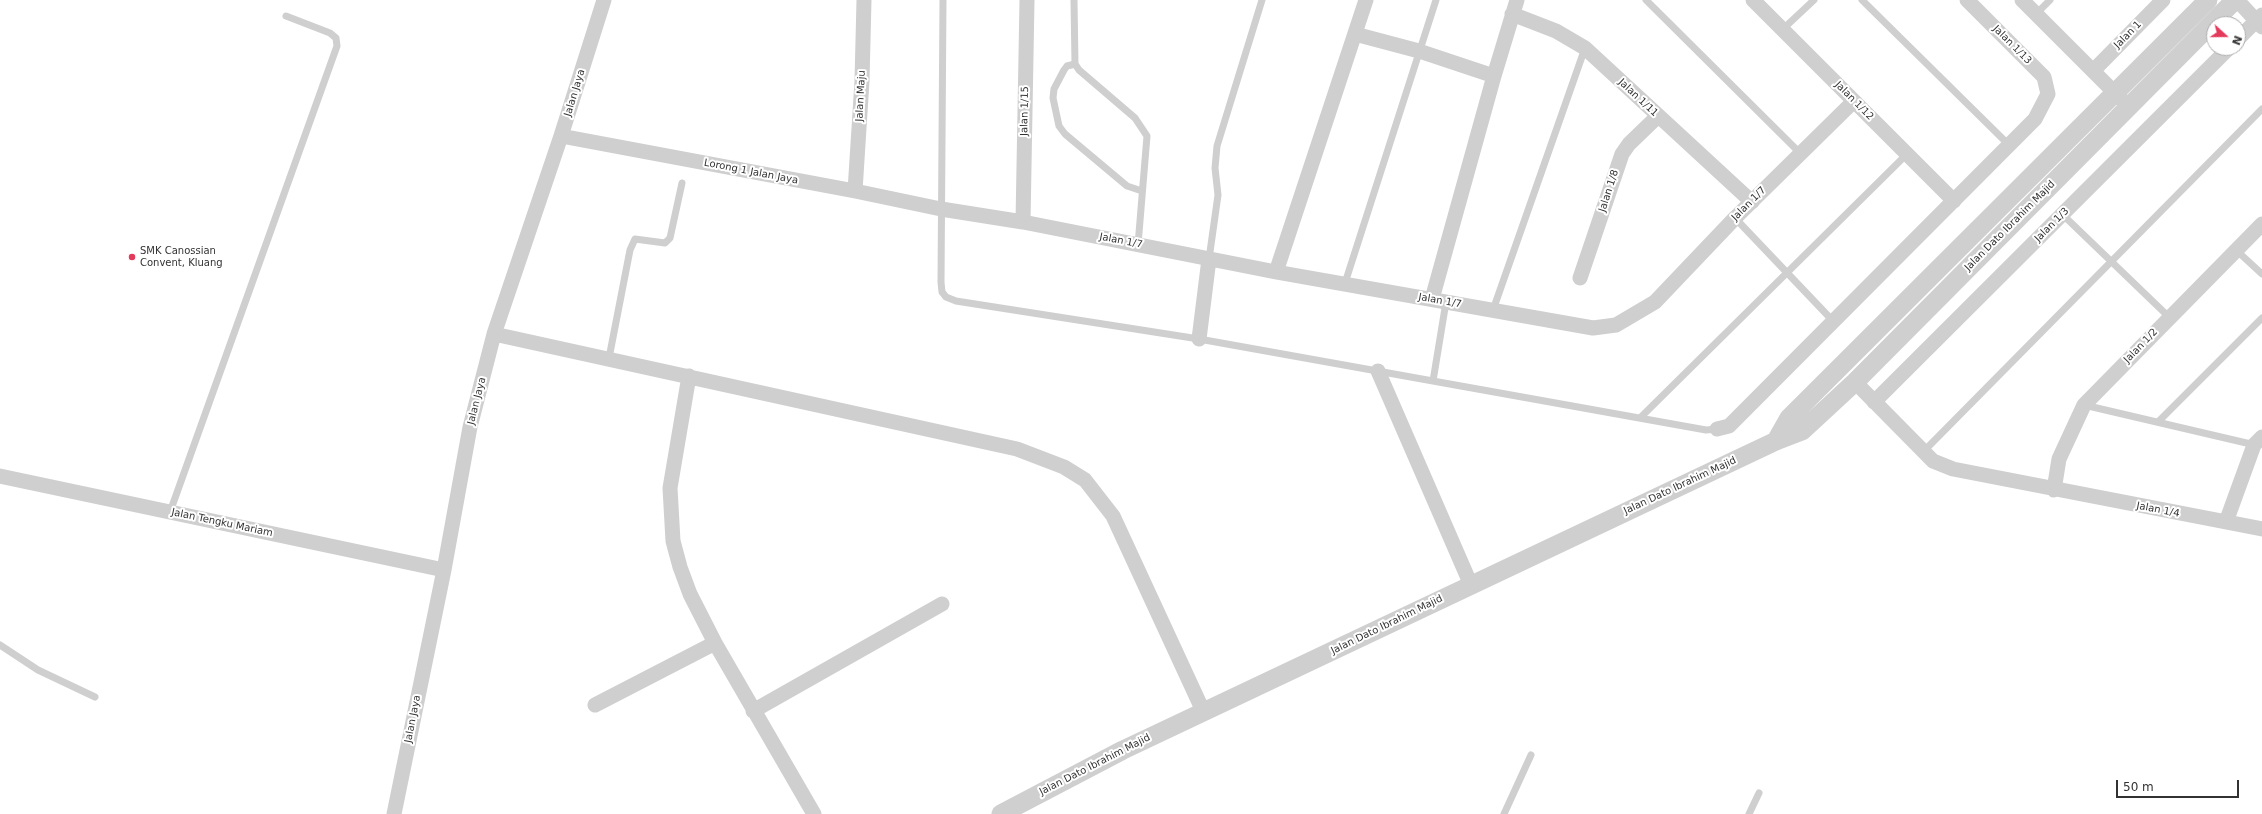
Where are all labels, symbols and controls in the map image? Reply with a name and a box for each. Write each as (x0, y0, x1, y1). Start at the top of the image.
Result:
north arrow (2206, 16, 2246, 56)
street label: Jalan 1 (2112, 19, 2144, 51)
street label: Jalan 1/13 (1990, 23, 2034, 67)
text: N (2229, 33, 2244, 47)
street label: Jalan Jaya (562, 68, 588, 118)
street label: Jalan Maju (854, 70, 868, 122)
street label: Jalan 1/11 (1616, 77, 1660, 119)
street label: Jalan 1/12 (1832, 79, 1876, 123)
street label: Jalan 1/15 (1019, 86, 1031, 136)
street label: Lorong 1 Jalan Jaya (703, 157, 799, 187)
street label: Jalan 1/8 (1597, 168, 1621, 214)
street label: Jalan Dato Ibrahim Majid (1962, 178, 2058, 274)
street label: Jalan 1/7 (1729, 184, 1769, 224)
street label: Jalan 1/3 (2032, 205, 2072, 245)
street label: Jalan 1/7 (1098, 231, 1144, 251)
place label: SMK Canossian Convent, Kluang (140, 245, 223, 268)
marker: SMK Canossian Convent, Kluang (127, 252, 137, 262)
street label: Jalan 1/7 (1417, 291, 1463, 311)
street label: Jalan 1/2 (2122, 326, 2160, 366)
street label: Jalan Jaya (465, 376, 489, 426)
street label: Jalan Dato Ibrahim Majid (1622, 455, 1738, 517)
street label: Jalan 1/4 (2135, 500, 2181, 520)
street label: Jalan Tengku Mariam (170, 506, 274, 540)
street label: Jalan Dato Ibrahim Majid (1329, 593, 1445, 657)
street label: Jalan Jaya (402, 694, 424, 744)
street label: Jalan Dato Ibrahim Majid (1038, 732, 1152, 798)
scale bar (2118, 772, 2241, 798)
text: 50 m (2123, 780, 2154, 794)

